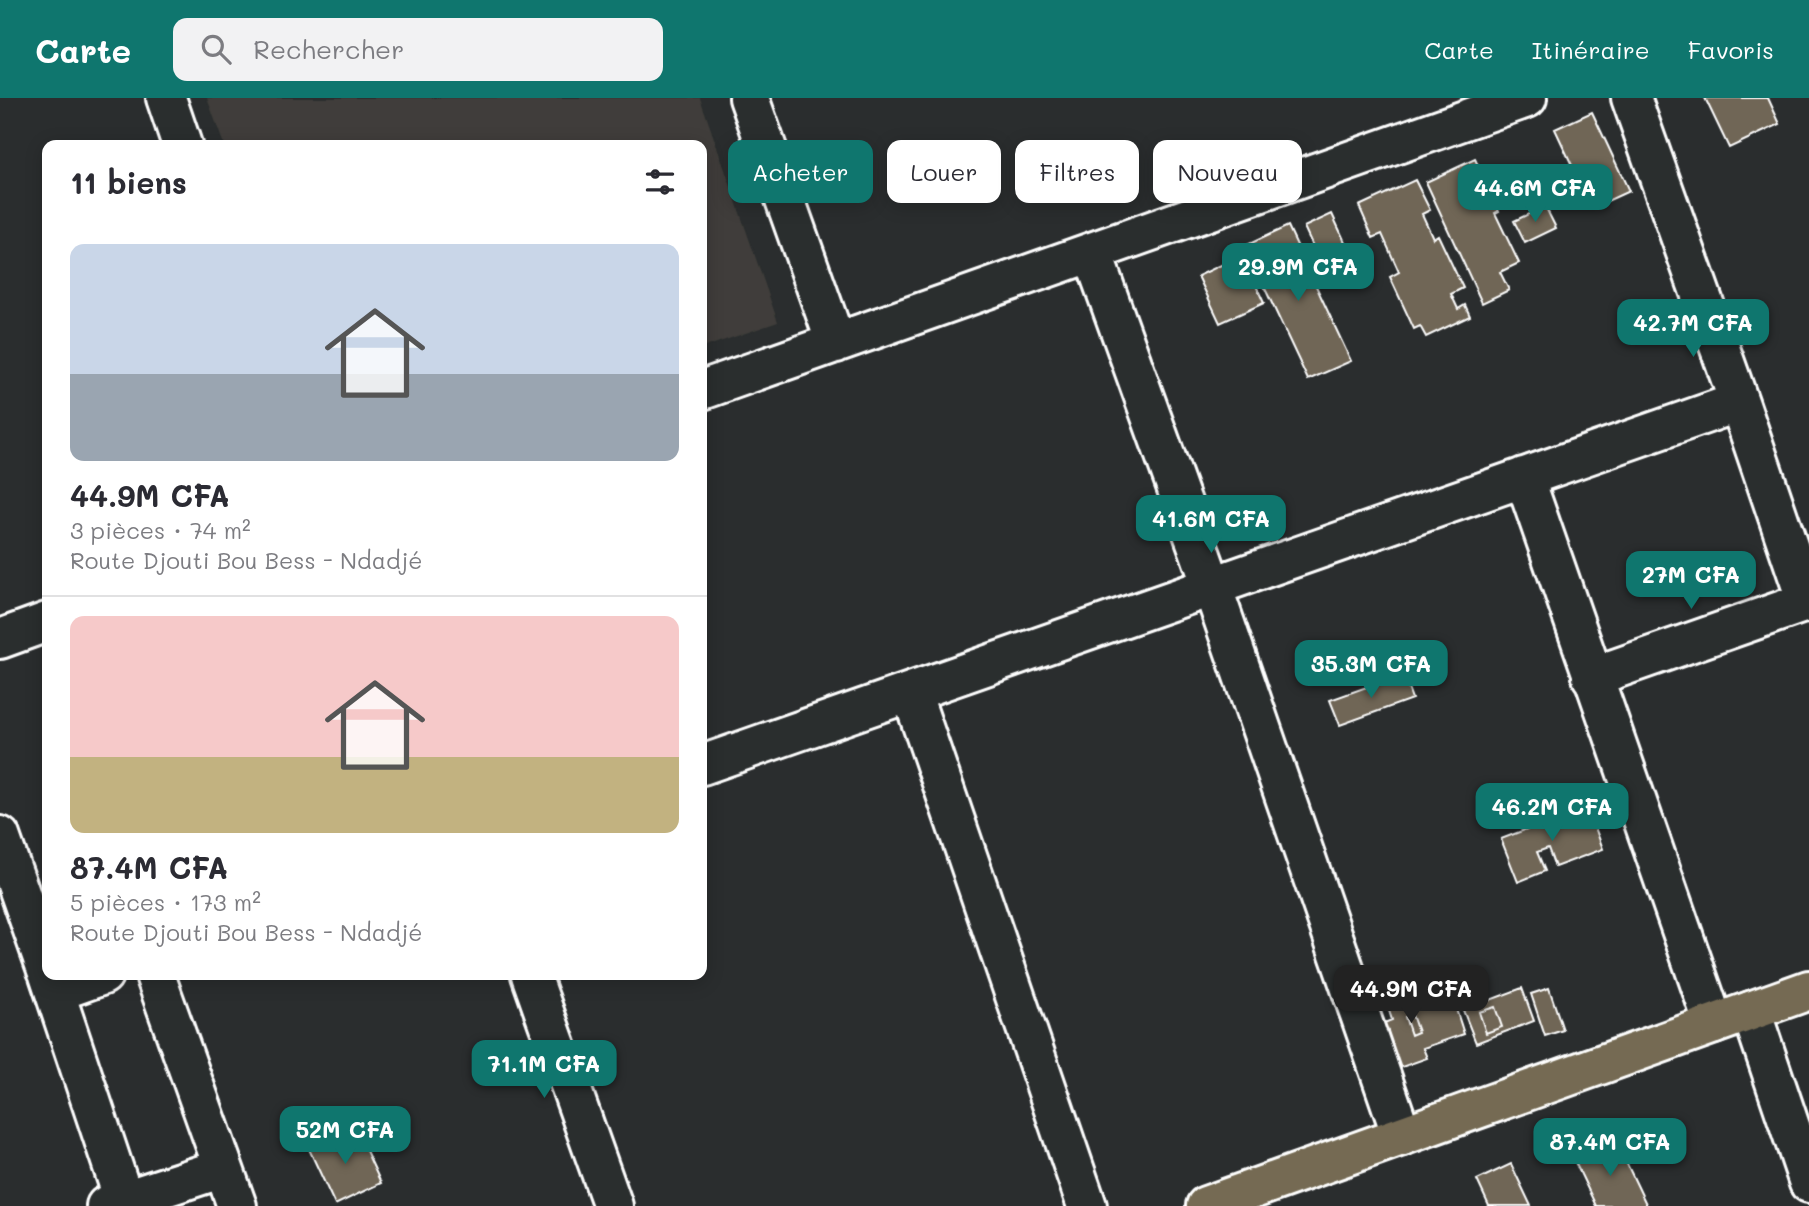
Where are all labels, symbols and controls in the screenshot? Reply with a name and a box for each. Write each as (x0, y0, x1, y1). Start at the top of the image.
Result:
search box (173, 18, 663, 81)
text: Carte (35, 28, 131, 71)
icon: search (197, 30, 235, 68)
text: Rechercher (253, 32, 404, 66)
text: Carte (1424, 34, 1494, 65)
text: Itinéraire (1532, 34, 1650, 65)
text: Favoris (1688, 34, 1774, 65)
chip: Acheter (728, 140, 873, 203)
chip: Louer (887, 140, 1001, 203)
chip: Filtres (1015, 140, 1139, 203)
chip: Nouveau (1153, 140, 1302, 203)
text: 11 biens (70, 162, 187, 202)
icon: filters (641, 163, 679, 201)
pin: 44.6M CFA (1455, 164, 1615, 224)
text: 44.6M CFA (1474, 172, 1596, 202)
pin: 29.9M CFA (1218, 244, 1378, 303)
text: 29.9M CFA (1238, 251, 1358, 281)
icon: home (312, 290, 438, 416)
pin: 42.7M CFA (1613, 300, 1773, 359)
text: 42.7M CFA (1633, 307, 1753, 337)
text: 44.9M CFA (70, 475, 230, 515)
pin: 41.6M CFA (1131, 496, 1291, 555)
text: 41.6M CFA (1152, 503, 1270, 533)
text: 3 pièces · 74 m² (70, 515, 251, 545)
text: Route Djouti Bou Bess - Ndadjé (70, 545, 423, 575)
pin: 27M CFA (1626, 552, 1756, 611)
text: 27M CFA (1642, 559, 1740, 589)
pin: 35.3M CFA (1291, 640, 1451, 700)
text: 35.3M CFA (1311, 648, 1431, 678)
icon: home (312, 662, 438, 788)
pin: 46.2M CFA (1472, 784, 1632, 843)
text: 46.2M CFA (1492, 791, 1612, 821)
text: 87.4M CFA (70, 847, 228, 887)
text: 5 pièces · 173 m² (70, 887, 261, 917)
text: Route Djouti Bou Bess - Ndadjé (70, 917, 423, 947)
pin: 44.9M CFA (1331, 965, 1491, 1025)
text: 44.9M CFA (1350, 973, 1472, 1003)
pin: 71.1M CFA (464, 1040, 624, 1100)
text: 71.1M CFA (488, 1048, 600, 1078)
pin: 52M CFA (280, 1107, 410, 1166)
text: 52M CFA (296, 1114, 394, 1144)
pin: 87.4M CFA (1530, 1118, 1690, 1178)
text: 87.4M CFA (1549, 1126, 1671, 1156)

